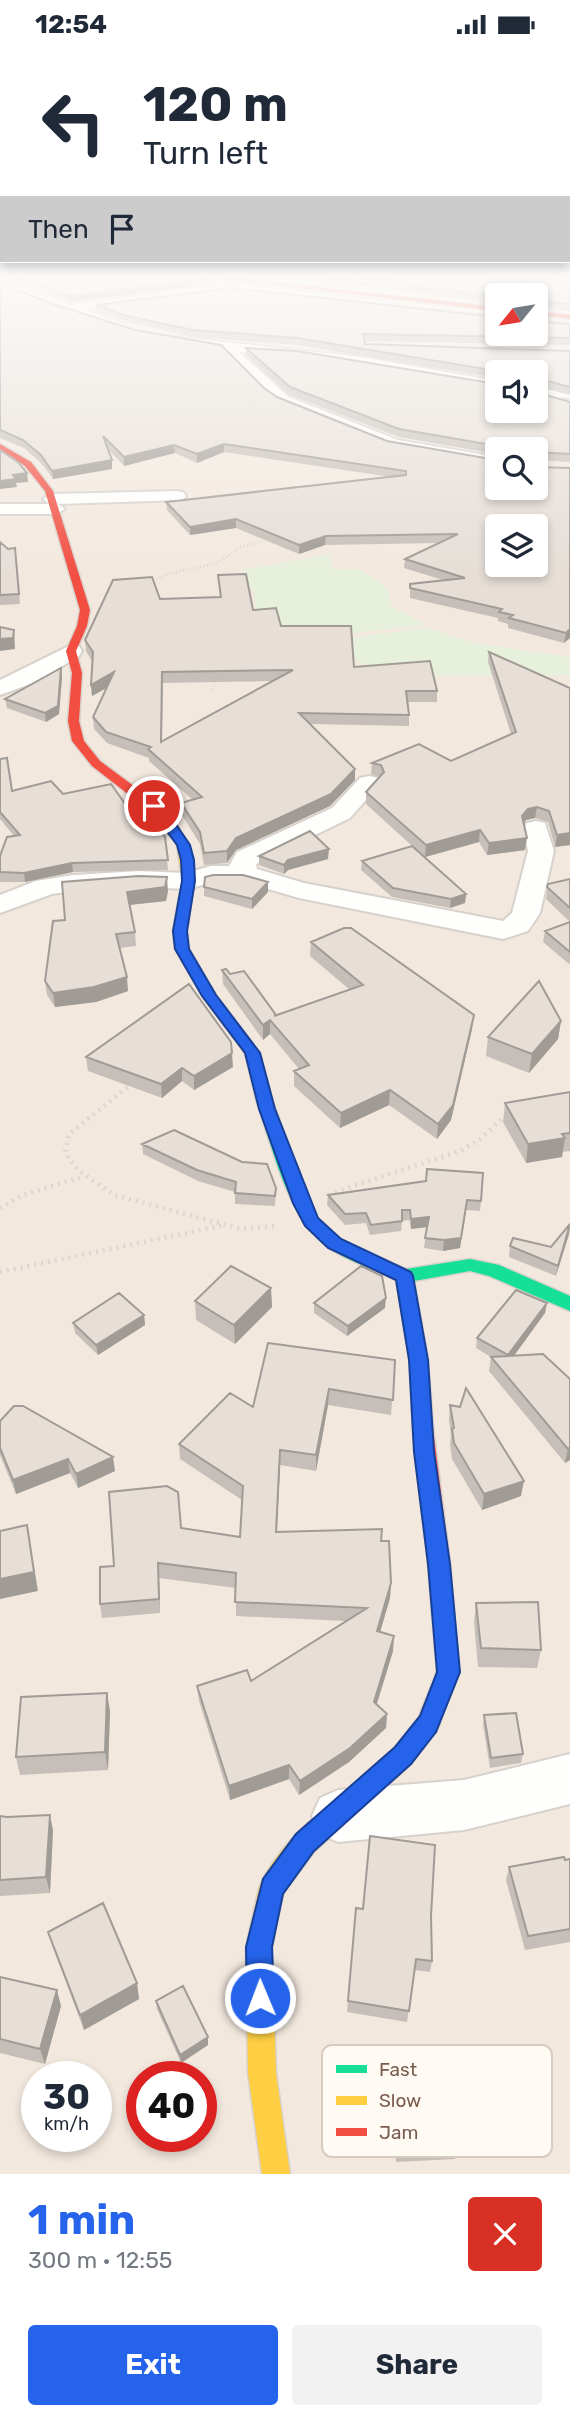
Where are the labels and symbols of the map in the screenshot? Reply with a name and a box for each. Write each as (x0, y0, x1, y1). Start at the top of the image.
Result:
north arrow (485, 283, 548, 347)
pin (124, 776, 184, 836)
position arrow (223, 1961, 297, 2035)
legend (322, 2045, 552, 2157)
text: Fast (379, 2058, 418, 2081)
speed limit sign: 40 (126, 2061, 217, 2152)
text: Slow (379, 2089, 421, 2112)
text: Jam (379, 2121, 418, 2144)

